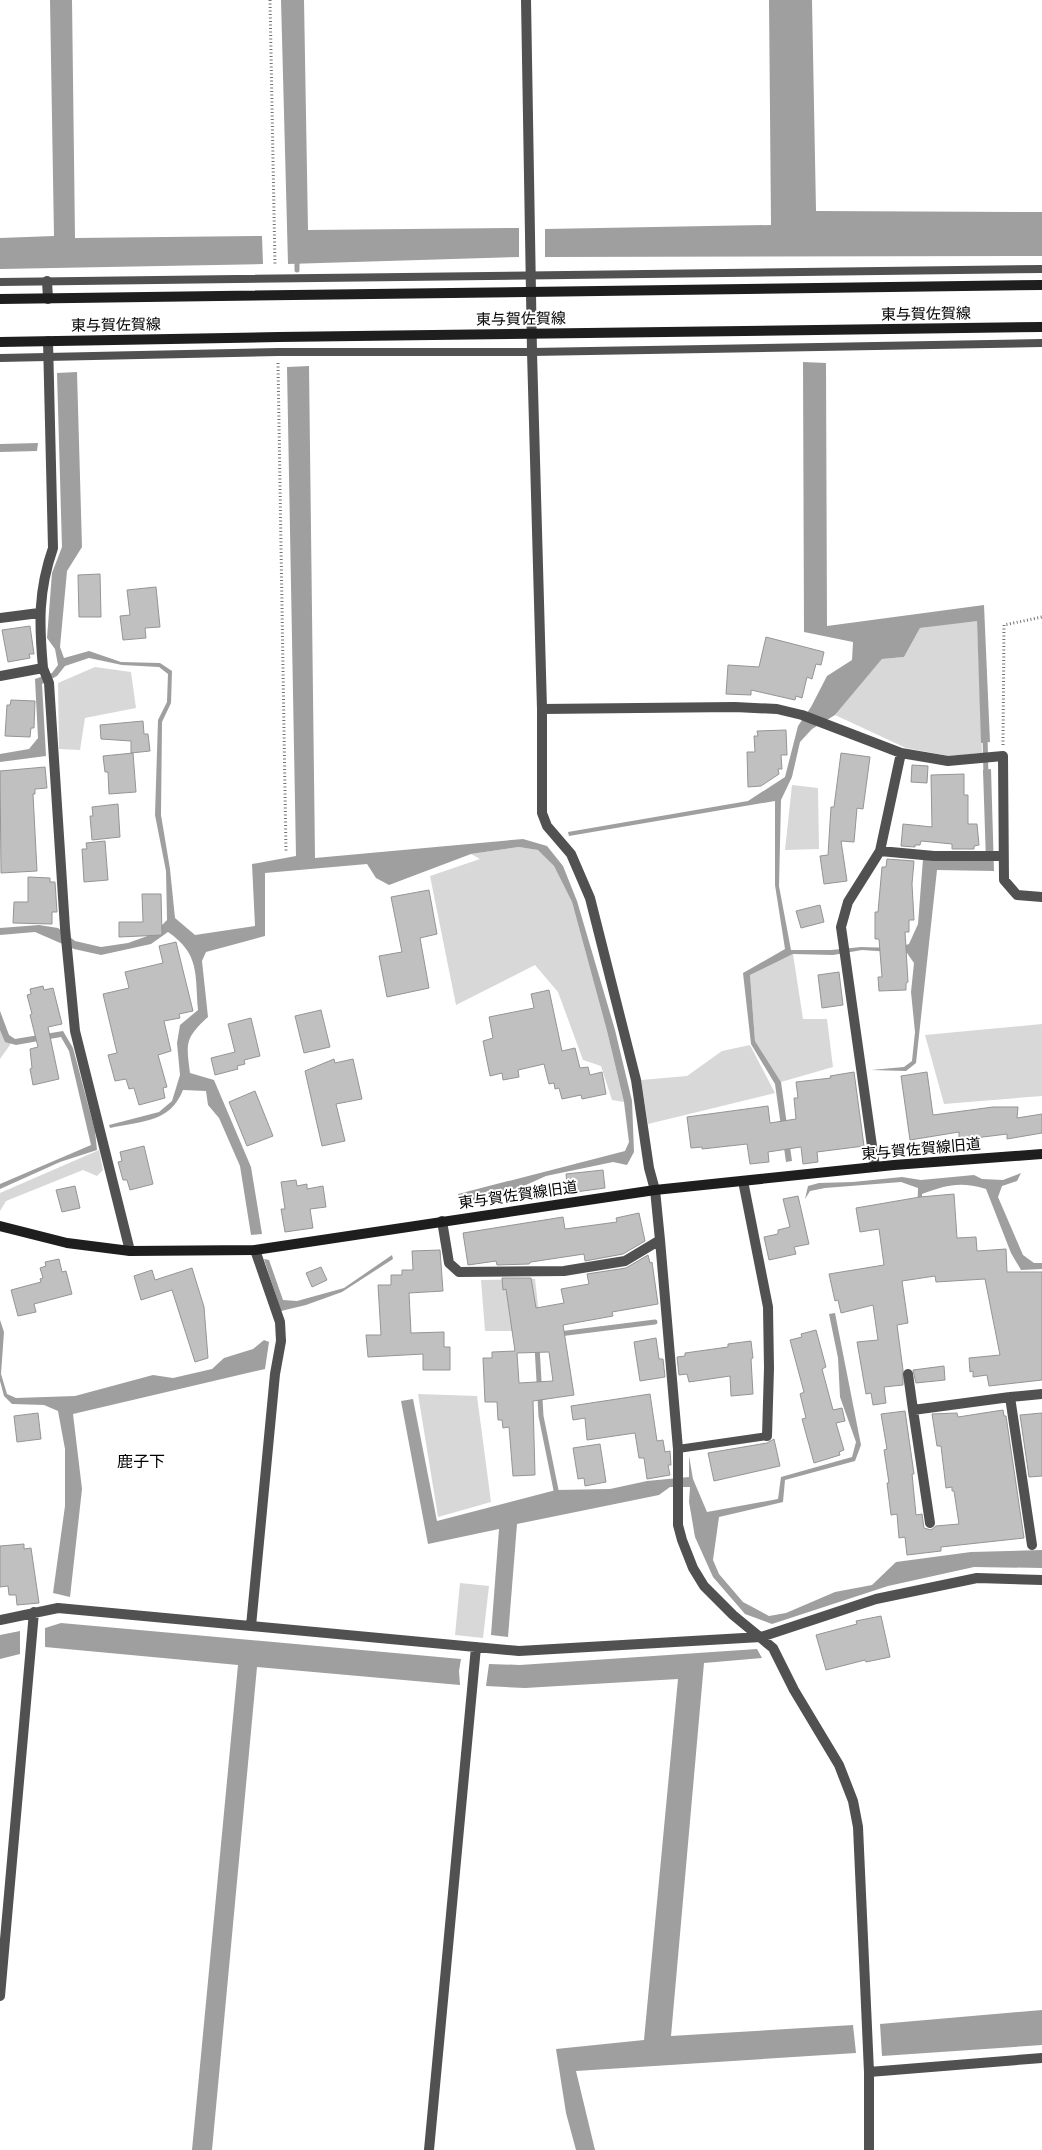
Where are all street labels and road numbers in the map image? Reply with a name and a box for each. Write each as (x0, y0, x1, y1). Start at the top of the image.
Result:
street label: 東与賀佐賀線 (881, 303, 971, 323)
street label: 東与賀佐賀線 (476, 308, 566, 328)
street label: 東与賀佐賀線 (71, 314, 161, 334)
street label: 東与賀佐賀線旧道 (860, 1134, 981, 1162)
street label: 東与賀佐賀線旧道 (457, 1177, 579, 1211)

